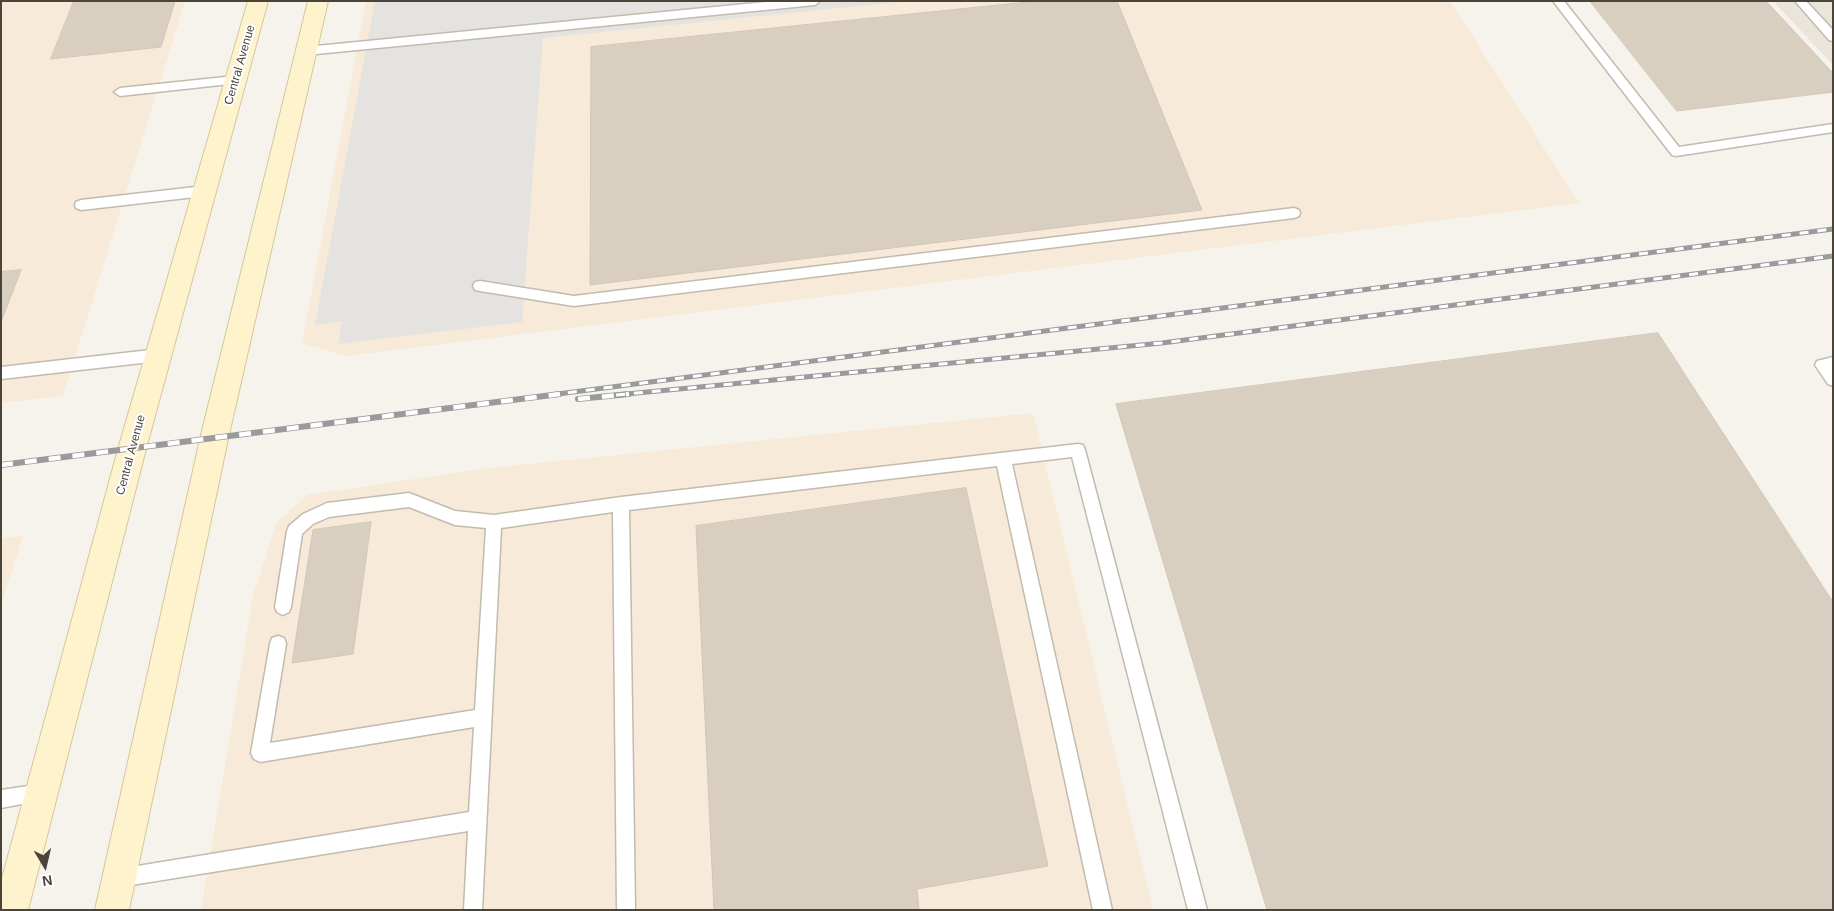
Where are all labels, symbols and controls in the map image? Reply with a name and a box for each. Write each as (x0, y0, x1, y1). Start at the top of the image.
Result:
street label: Central Avenue (222, 23, 258, 107)
street label: Central Avenue (113, 413, 149, 497)
north arrow (20, 841, 70, 891)
text: N (41, 872, 54, 890)

